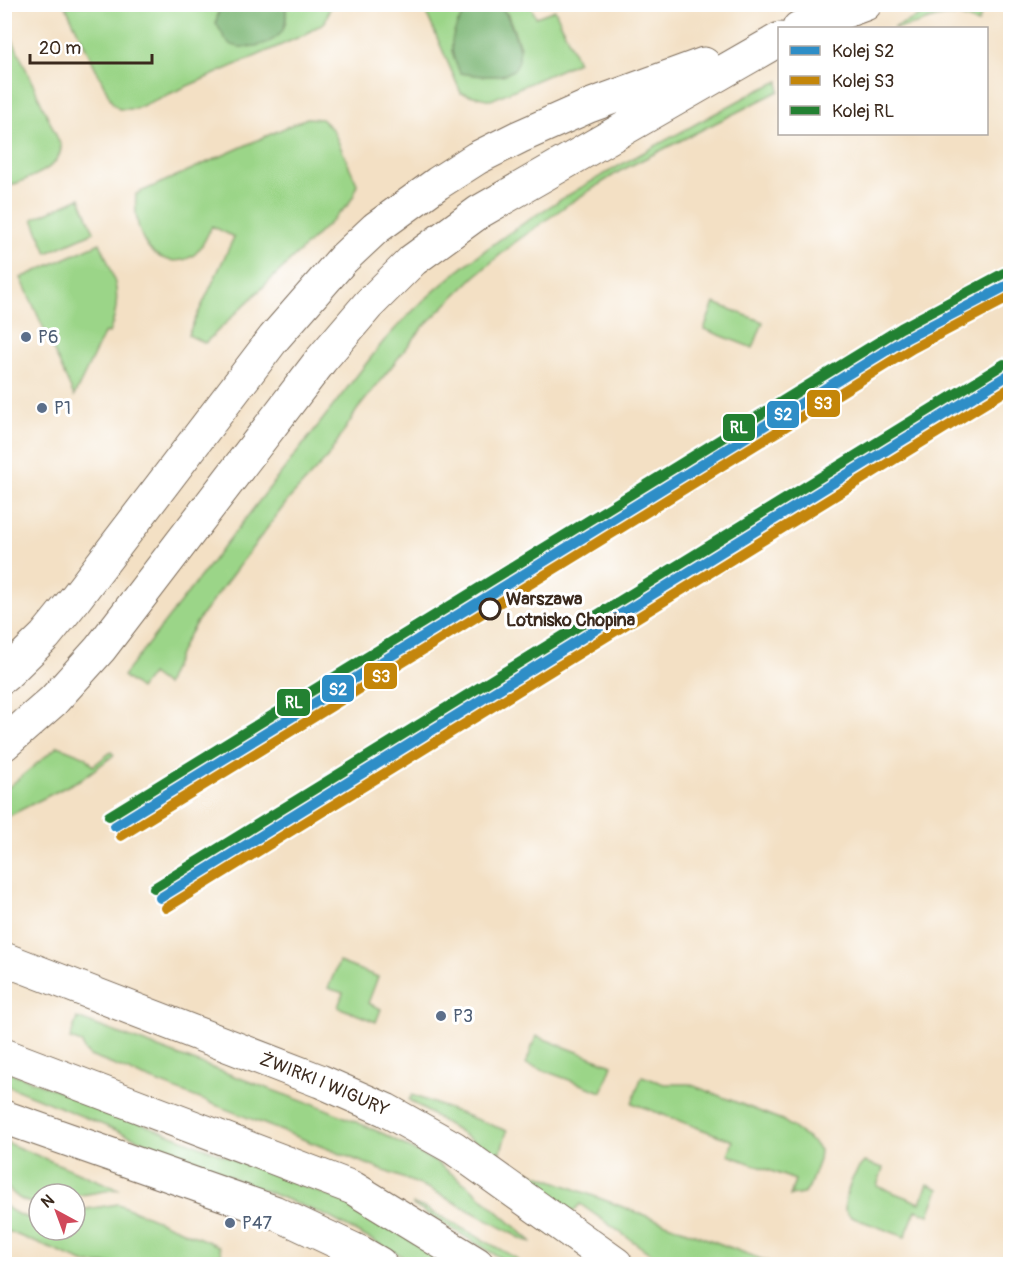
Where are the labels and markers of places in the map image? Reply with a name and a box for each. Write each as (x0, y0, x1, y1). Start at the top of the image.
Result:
place label: P6 (38, 326, 58, 349)
marker: P6 (19, 330, 33, 344)
place label: P1 (54, 397, 71, 420)
marker: P1 (35, 401, 49, 415)
place label: Warszawa Lotnisko Chopina (506, 588, 636, 632)
marker: Warszawa Lotnisko Chopina (479, 598, 501, 620)
place label: P3 (453, 1005, 473, 1028)
marker: P3 (434, 1009, 448, 1023)
place label: P47 (242, 1212, 272, 1235)
marker: P47 (223, 1216, 237, 1230)

